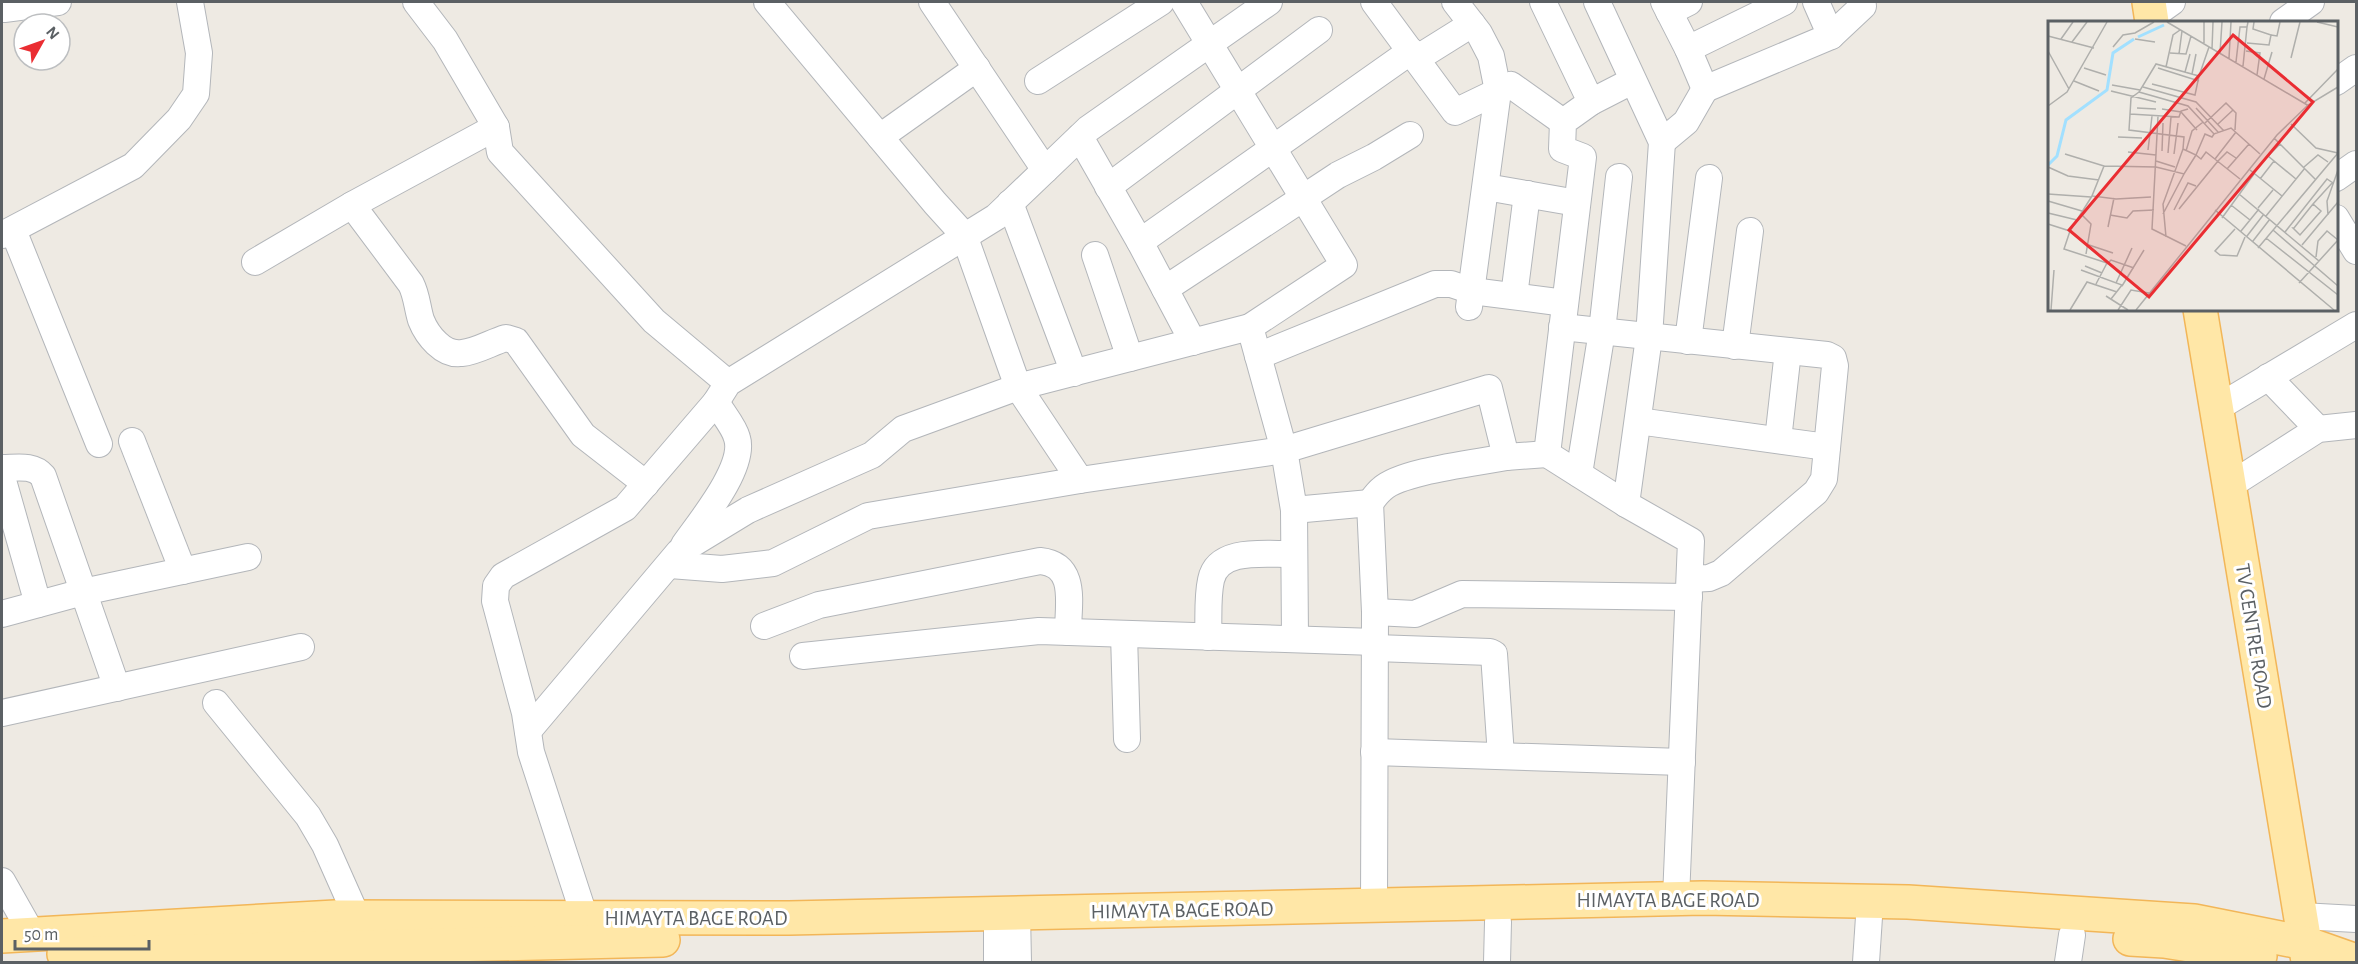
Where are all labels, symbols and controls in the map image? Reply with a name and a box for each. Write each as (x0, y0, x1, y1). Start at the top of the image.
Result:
north arrow (12, 12, 72, 72)
inset map (2048, 21, 2337, 310)
text: N (43, 24, 62, 42)
street label: TV CENTRE ROAD (2232, 562, 2275, 710)
street label: HIMAYTA BAGE ROAD (1576, 890, 1760, 911)
street label: HIMAYTA BAGE ROAD (1090, 898, 1274, 923)
street label: HIMAYTA BAGE ROAD (604, 908, 788, 929)
scale bar (15, 913, 148, 951)
text: 50 m (24, 926, 58, 944)

